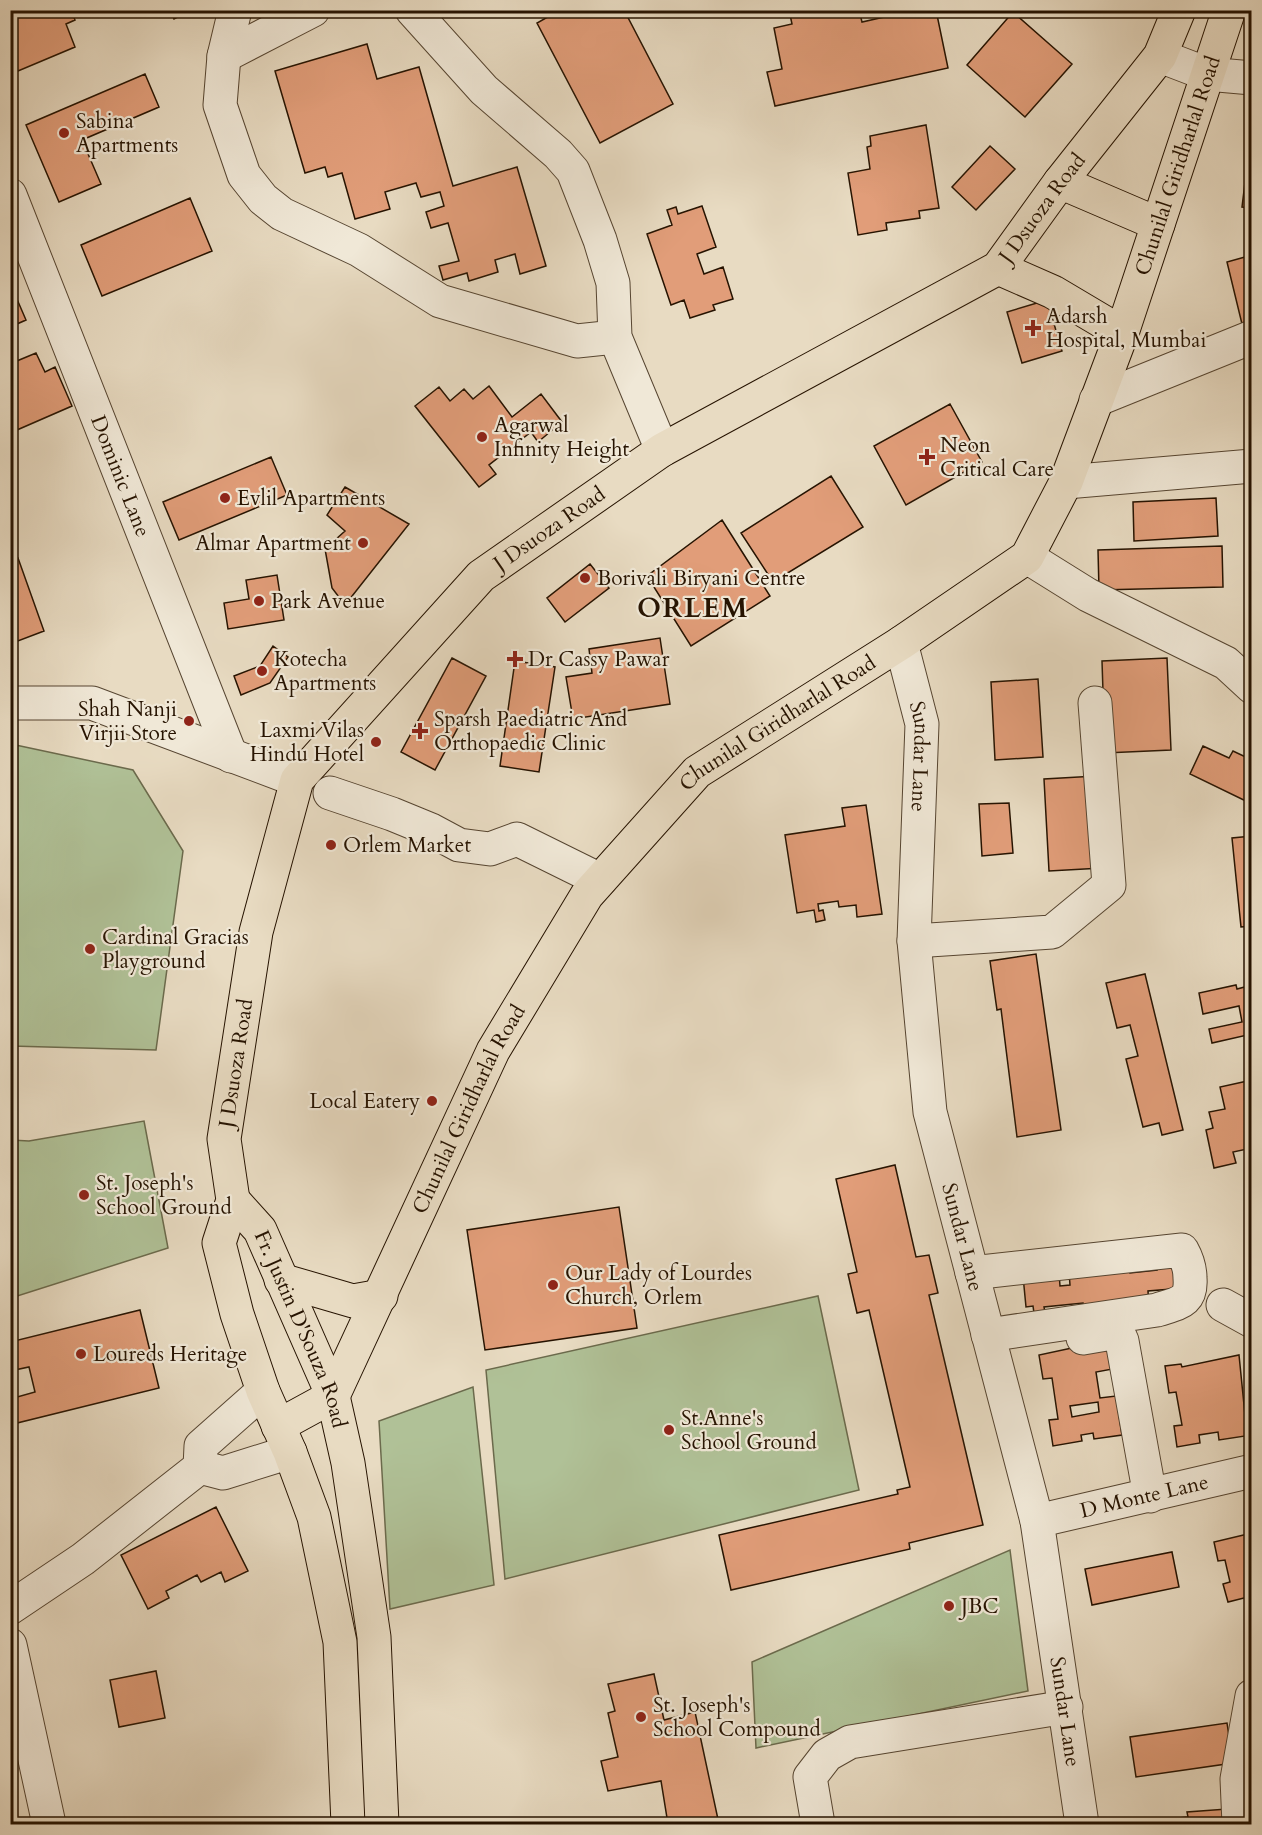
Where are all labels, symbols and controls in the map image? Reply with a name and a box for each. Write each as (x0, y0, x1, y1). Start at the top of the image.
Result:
street label: Chunilal Giridharlal Road (1128, 52, 1228, 279)
place label: Sabina Apartments (76, 107, 178, 160)
marker: Sabina Apartments (57, 126, 71, 140)
street label: J Dsuoza Road (990, 147, 1093, 272)
place label: Adarsh Hospital, Mumbai (1046, 302, 1206, 355)
marker: Adarsh Hospital, Mumbai (1024, 319, 1042, 337)
street label: Dominic Lane (83, 411, 157, 541)
place label: Agarwal Infinity Height (494, 411, 629, 464)
marker: Agarwal Infinity Height (475, 430, 489, 444)
place label: Neon Critical Care (940, 431, 1054, 484)
marker: Neon Critical Care (918, 448, 936, 466)
street label: J Dsuoza Road (485, 480, 611, 580)
place label: Evlil Apartments (237, 484, 385, 513)
marker: Evlil Apartments (218, 491, 232, 505)
place label: Almar Apartment (195, 529, 351, 558)
marker: Almar Apartment (356, 536, 370, 550)
place label: Borivali Biryani Centre (597, 564, 806, 593)
marker: Borivali Biryani Centre (578, 571, 592, 585)
place label: Park Avenue (271, 587, 385, 616)
district label: ORLEM (637, 590, 749, 627)
marker: Park Avenue (252, 594, 266, 608)
place label: Kotecha Apartments (274, 645, 376, 698)
place label: Dr Cassy Pawar (528, 645, 670, 674)
street label: Chunilal Giridharlal Road (673, 649, 881, 798)
marker: Dr Cassy Pawar (506, 650, 524, 668)
marker: Kotecha Apartments (255, 664, 269, 678)
place label: Shah Nanji Virjii Store (78, 695, 177, 748)
street label: Sundar Lane (902, 698, 936, 812)
place label: Sparsh Paediatric And Orthopaedic Clinic (434, 705, 627, 758)
marker: Shah Nanji Virjii Store (182, 714, 196, 728)
place label: Laxmi Vilas Hindu Hotel (250, 716, 364, 769)
marker: Sparsh Paediatric And Orthopaedic Clinic (411, 722, 429, 740)
marker: Laxmi Vilas Hindu Hotel (369, 735, 383, 749)
place label: Orlem Market (343, 831, 471, 860)
marker: Orlem Market (324, 838, 338, 852)
place label: Cardinal Gracias Playground (102, 923, 249, 976)
marker: Cardinal Gracias Playground (83, 942, 97, 956)
street label: J Dsuoza Road (211, 997, 260, 1133)
street label: Chunilal Giridharlal Road (406, 999, 533, 1219)
place label: Local Eatery (309, 1087, 420, 1116)
marker: Local Eatery (425, 1094, 439, 1108)
place label: St. Joseph's School Ground (96, 1169, 232, 1222)
street label: Sundar Lane (934, 1180, 990, 1295)
marker: St. Joseph's School Ground (77, 1188, 91, 1202)
street label: Fr. Justin D'Souza Road (247, 1226, 354, 1431)
place label: Our Lady of Lourdes Church, Orlem (565, 1259, 752, 1312)
marker: Our Lady of Lourdes Church, Orlem (546, 1278, 560, 1292)
place label: Loureds Heritage (93, 1340, 247, 1369)
marker: Loureds Heritage (74, 1347, 88, 1361)
place label: St.Anne's School Ground (681, 1404, 817, 1457)
marker: St.Anne's School Ground (662, 1423, 676, 1437)
street label: D Monte Lane (1077, 1468, 1211, 1526)
place label: JBC (958, 1592, 998, 1621)
marker: JBC (942, 1599, 956, 1613)
street label: Sundar Lane (1042, 1655, 1087, 1769)
place label: St. Joseph's School Compound (653, 1691, 821, 1744)
marker: St. Joseph's School Compound (634, 1710, 648, 1724)

